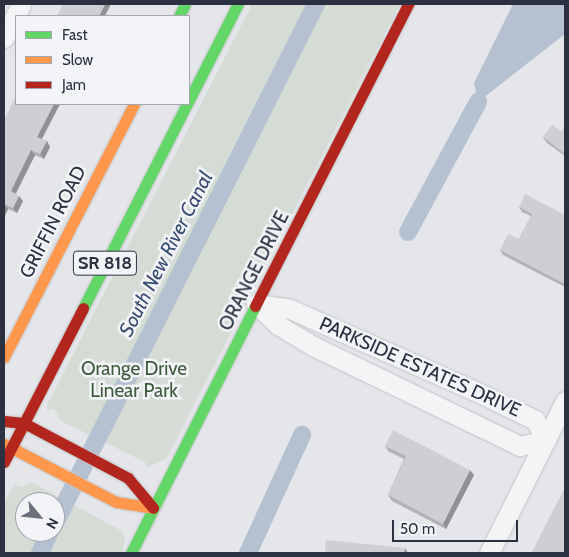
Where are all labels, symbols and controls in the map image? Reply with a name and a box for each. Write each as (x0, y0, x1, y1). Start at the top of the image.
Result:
legend (15, 15, 190, 105)
text: Fast (62, 26, 87, 44)
text: Slow (62, 51, 93, 69)
text: Jam (62, 76, 86, 94)
street label: GRIFFIN ROAD (15, 162, 91, 282)
water label: South New River Canal (114, 168, 218, 340)
street label: ORANGE DRIVE (214, 207, 294, 335)
road number: SR 818 (72, 248, 138, 278)
street label: PARKSIDE ESTATES DRIVE (316, 312, 524, 422)
park label: Orange Drive Linear Park (81, 358, 187, 402)
north arrow (15, 492, 65, 542)
scale bar (394, 510, 520, 542)
text: N (42, 515, 63, 532)
text: 50 m (400, 520, 435, 538)

